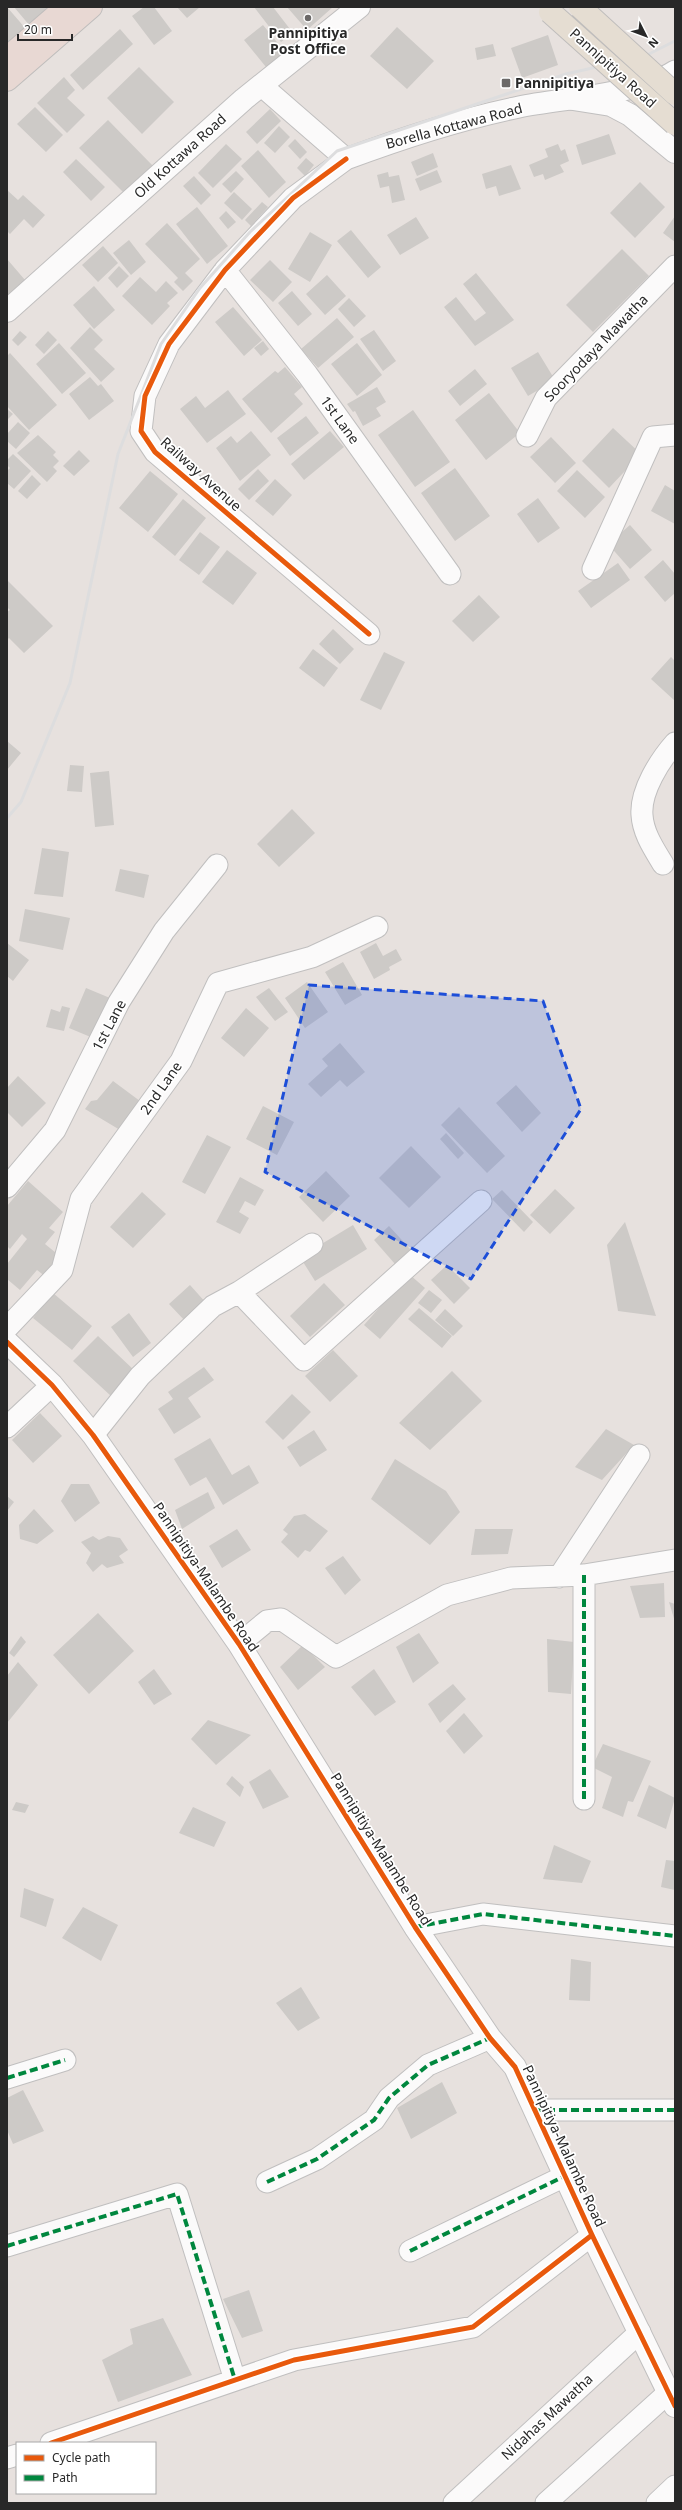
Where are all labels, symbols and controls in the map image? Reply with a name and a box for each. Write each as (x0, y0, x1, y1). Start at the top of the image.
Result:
marker: Pannipitiya Post Office (303, 13, 313, 23)
scale bar (18, 16, 72, 42)
north arrow (626, 16, 666, 56)
text: 20 m (24, 21, 52, 38)
place label: Pannipitiya Post Office (268, 23, 348, 58)
street label: Pannipitiya Road (566, 24, 661, 112)
text: N (645, 35, 662, 51)
place label: Pannipitiya (515, 73, 594, 92)
marker: Pannipitiya (500, 77, 512, 89)
street label: Borella Kottawa Road (383, 98, 524, 153)
street label: Old Kottawa Road (129, 109, 230, 202)
street label: Sooryodaya Mawatha (539, 290, 652, 405)
street label: 1st Lane (317, 392, 364, 448)
street label: Railway Avenue (157, 432, 246, 515)
street label: 1st Lane (87, 996, 130, 1054)
street label: 2nd Lane (135, 1057, 186, 1118)
street label: Pannipitiya-Malambe Road (149, 1498, 264, 1655)
street label: Pannipitiya-Malambe Road (327, 1769, 436, 1929)
street label: Pannipitiya-Malambe Road (519, 2062, 610, 2230)
street label: Nidahas Mawatha (497, 2369, 596, 2464)
legend (16, 2442, 156, 2494)
text: Cycle path (52, 2449, 110, 2466)
text: Path (52, 2469, 78, 2486)

